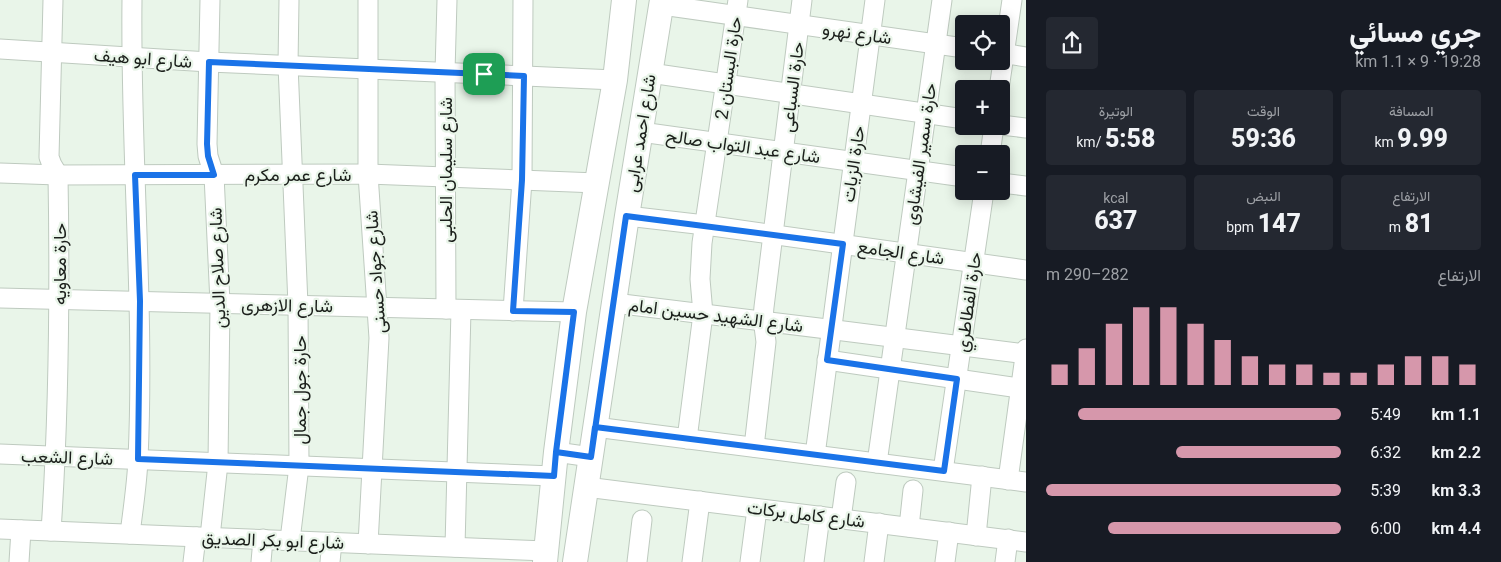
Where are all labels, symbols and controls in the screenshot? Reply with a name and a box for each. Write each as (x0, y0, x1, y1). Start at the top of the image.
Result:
street label: حارة البستان 2 (710, 15, 747, 121)
map controls (955, 15, 1010, 200)
button: locate (955, 15, 1010, 70)
text: جري مسائي (1349, 16, 1481, 49)
button: share (1046, 17, 1098, 69)
street label: شارع نهرو (821, 18, 893, 50)
street label: حارة السباعى (776, 41, 809, 134)
street label: شارع ابو هيف (93, 44, 193, 74)
text: 19:28 · 9 × 1.1 km (1355, 52, 1481, 71)
pin (463, 53, 505, 95)
icon: arrive (470, 60, 498, 88)
street label: شارع احمد عرابى (620, 72, 662, 194)
button: + (955, 80, 1010, 135)
street label: حارة سمير الفيشاوى (900, 82, 941, 226)
street label: شارع سليمان الحلبى (435, 97, 458, 243)
text: الوتيرة (1099, 103, 1133, 119)
text: الوقت (1247, 103, 1280, 119)
text: المسافة (1389, 103, 1433, 119)
text: 5:58 (1105, 124, 1155, 153)
text: 59:36 (1231, 124, 1296, 153)
text: 9.99 (1397, 124, 1448, 153)
street label: شارع عبد التواب صالح (664, 125, 822, 169)
street label: حارة الزيات (837, 125, 870, 204)
text: /km (1076, 134, 1105, 150)
text: km (1374, 134, 1397, 150)
button: − (955, 145, 1010, 200)
street label: شارع عمر مكرم (245, 164, 351, 187)
text: النبض (1246, 188, 1281, 204)
text: الارتفاع (1392, 188, 1430, 204)
text: kcal (1103, 190, 1128, 206)
text: 637 (1094, 206, 1137, 235)
street label: شارع صلاح الدين (204, 207, 232, 329)
text: 147 (1258, 209, 1301, 238)
text: 81 (1405, 209, 1433, 238)
street label: شارع جواد حسنى (360, 210, 392, 334)
text: bpm (1226, 219, 1258, 235)
text: m (1389, 219, 1405, 235)
street label: حارة معاويه (49, 223, 71, 305)
street label: شارع الجامع (856, 236, 946, 270)
street label: حارة الفطاطري (951, 251, 990, 354)
text: 282–290 m (1046, 265, 1128, 284)
text: الارتفاع (1438, 266, 1481, 285)
street label: شارع الازهرى (241, 294, 333, 318)
street label: شارع الشهيد حسين امام (627, 294, 805, 338)
street label: حارة جول جمال (289, 335, 311, 445)
text: 5:49 (1370, 405, 1401, 424)
text: 1.1 km (1432, 405, 1481, 424)
text: 6:32 (1370, 443, 1401, 462)
text: 2.2 km (1432, 443, 1481, 462)
street label: شارع الشعب (20, 445, 113, 471)
text: 5:39 (1370, 481, 1401, 500)
text: 3.3 km (1432, 481, 1481, 500)
street label: شارع كامل بركات (746, 496, 866, 534)
text: 6:00 (1370, 519, 1401, 538)
text: 4.4 km (1432, 519, 1481, 538)
street label: شارع ابو بكر الصديق (201, 527, 345, 555)

